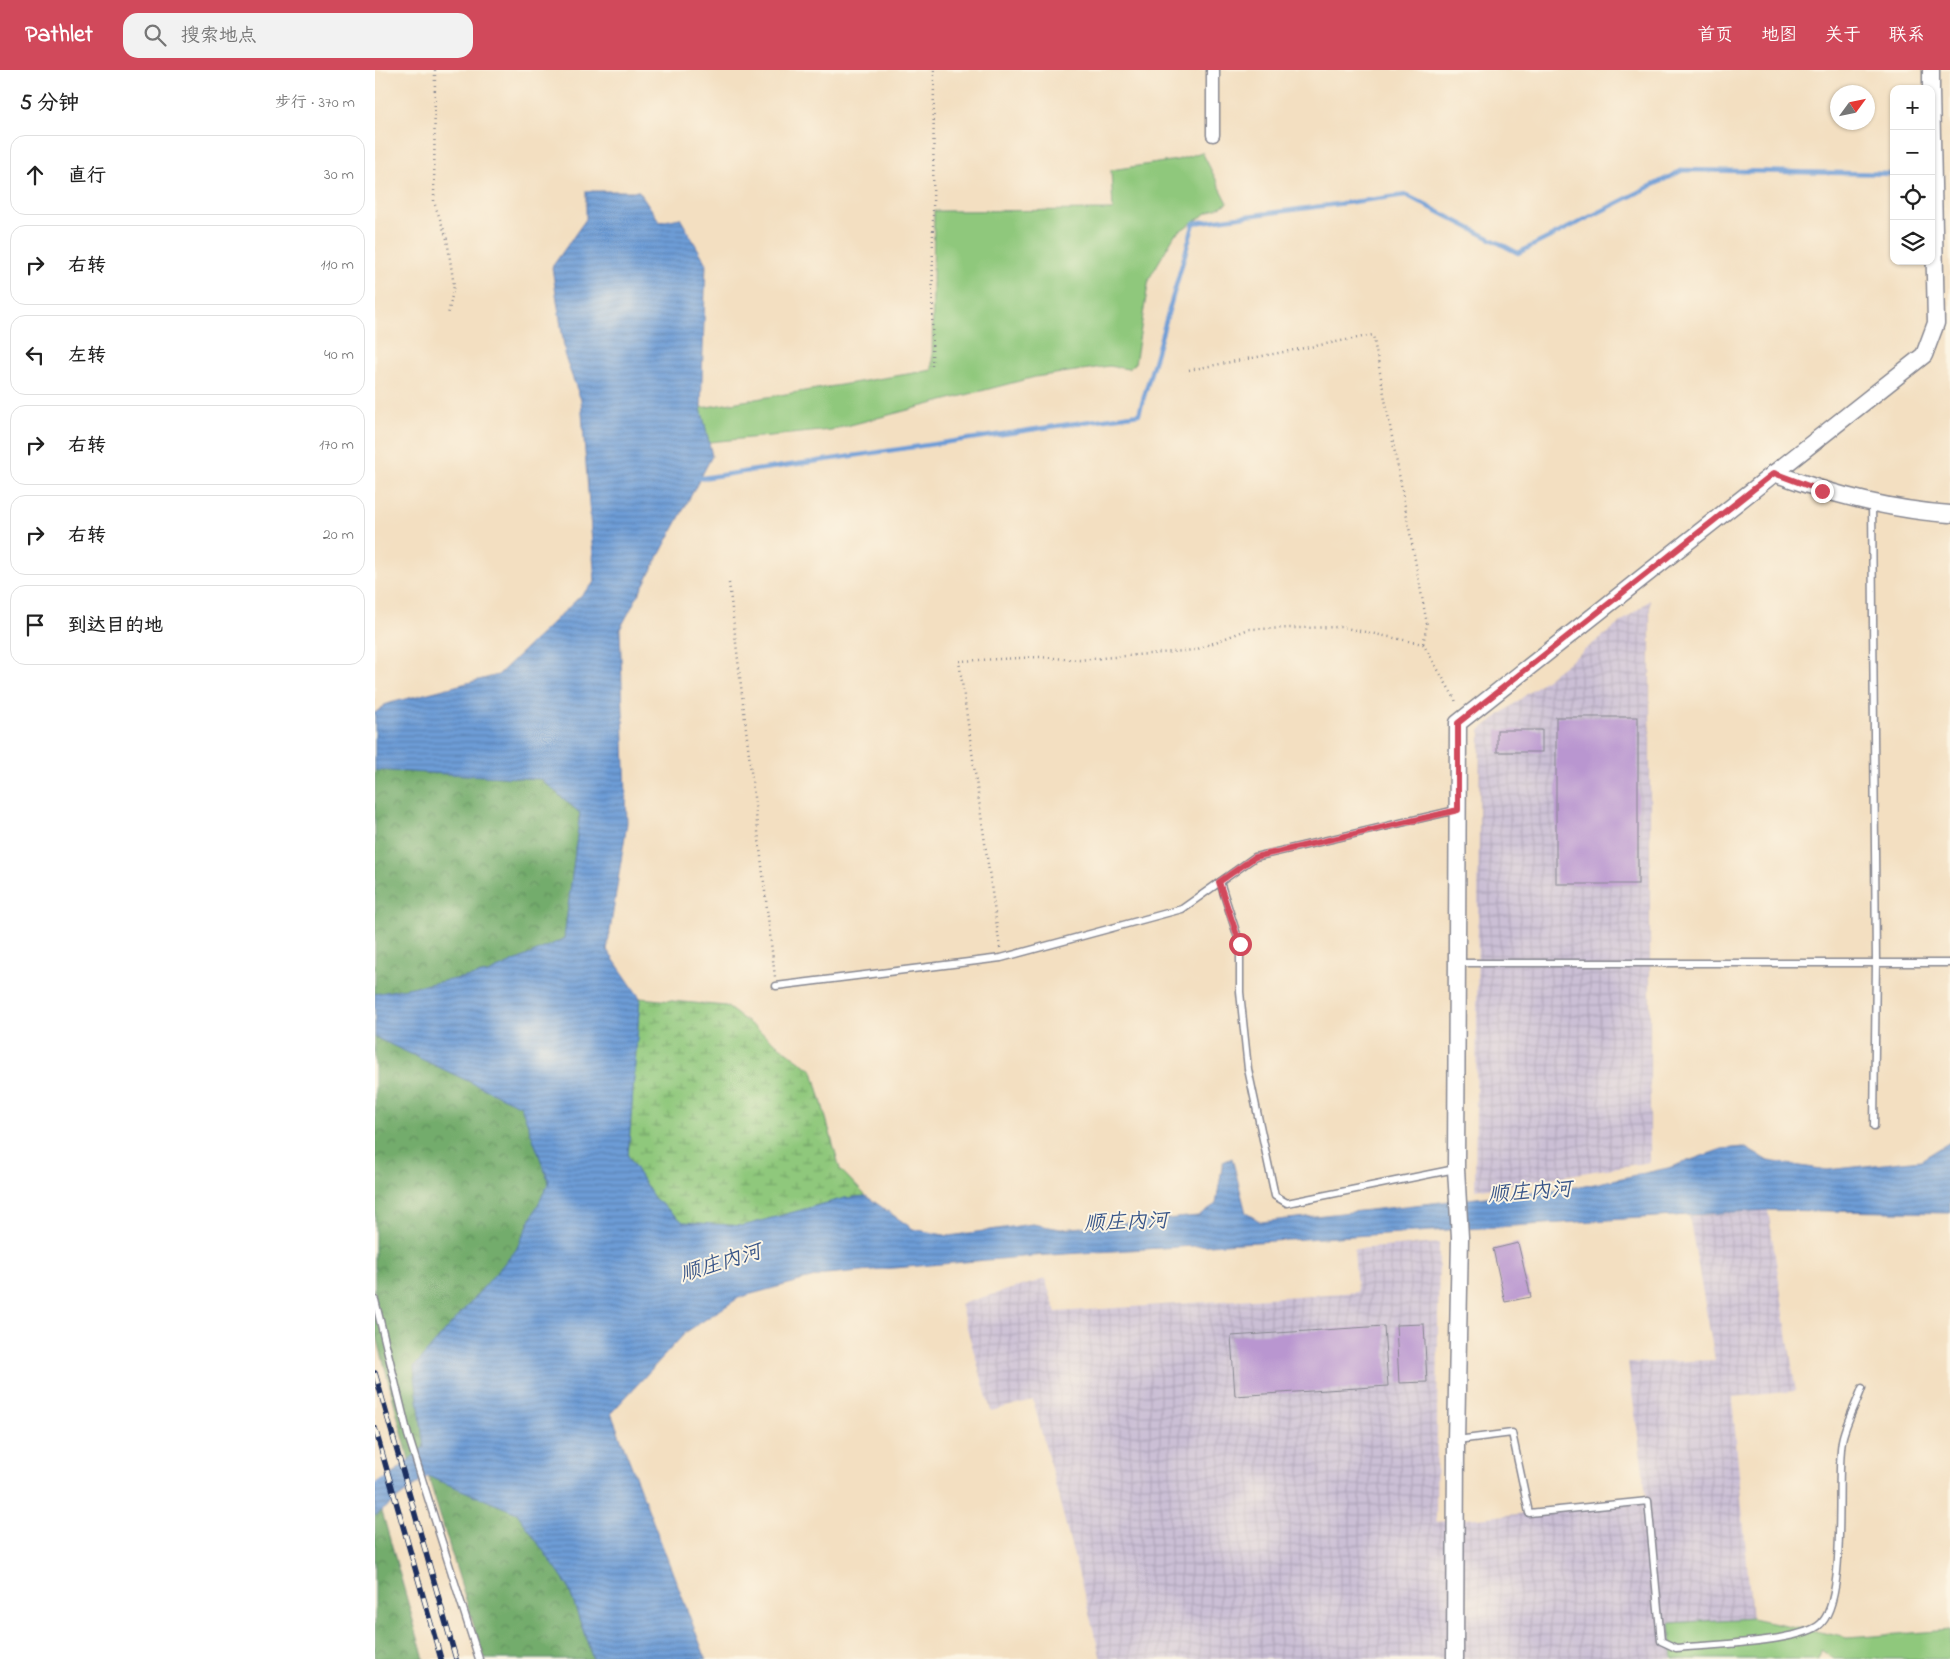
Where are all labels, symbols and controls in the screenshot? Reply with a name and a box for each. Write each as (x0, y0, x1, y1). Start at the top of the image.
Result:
search box (123, 13, 473, 58)
text: Pathlet (25, 18, 93, 53)
icon: search (141, 21, 169, 49)
text: 搜索地点 (181, 23, 257, 50)
text: 首页 (1697, 23, 1733, 49)
text: 地图 (1761, 23, 1797, 49)
text: 关于 (1825, 23, 1861, 49)
text: 联系 (1889, 23, 1925, 49)
north arrow (1830, 85, 1875, 130)
map controls (1890, 85, 1935, 265)
button: + (1890, 85, 1935, 130)
text: 5 分钟 (20, 89, 79, 119)
text: 步行 · 370 m (275, 91, 355, 115)
button: − (1890, 130, 1935, 175)
icon: ahead (21, 161, 49, 189)
text: 直行 (68, 163, 106, 190)
text: 30 m (324, 163, 354, 187)
button: locate (1890, 175, 1935, 220)
button: layers (1890, 220, 1935, 265)
icon: right (21, 251, 49, 279)
text: 右转 (68, 253, 106, 280)
text: 110 m (320, 253, 354, 277)
icon: left (21, 341, 49, 369)
text: 左转 (68, 343, 106, 370)
text: 40 m (324, 343, 354, 367)
icon: right (21, 431, 49, 459)
text: 右转 (68, 433, 106, 460)
text: 170 m (319, 433, 354, 457)
route end (1811, 480, 1834, 503)
icon: right (21, 521, 49, 549)
text: 右转 (68, 523, 106, 550)
text: 20 m (323, 523, 354, 547)
icon: arrive (21, 611, 49, 639)
text: 到达目的地 (68, 613, 163, 640)
route start (1229, 933, 1252, 956)
water label: 顺庄内河 (1487, 1175, 1576, 1211)
water label: 顺庄内河 (1084, 1206, 1171, 1239)
water label: 顺庄内河 (676, 1236, 768, 1291)

